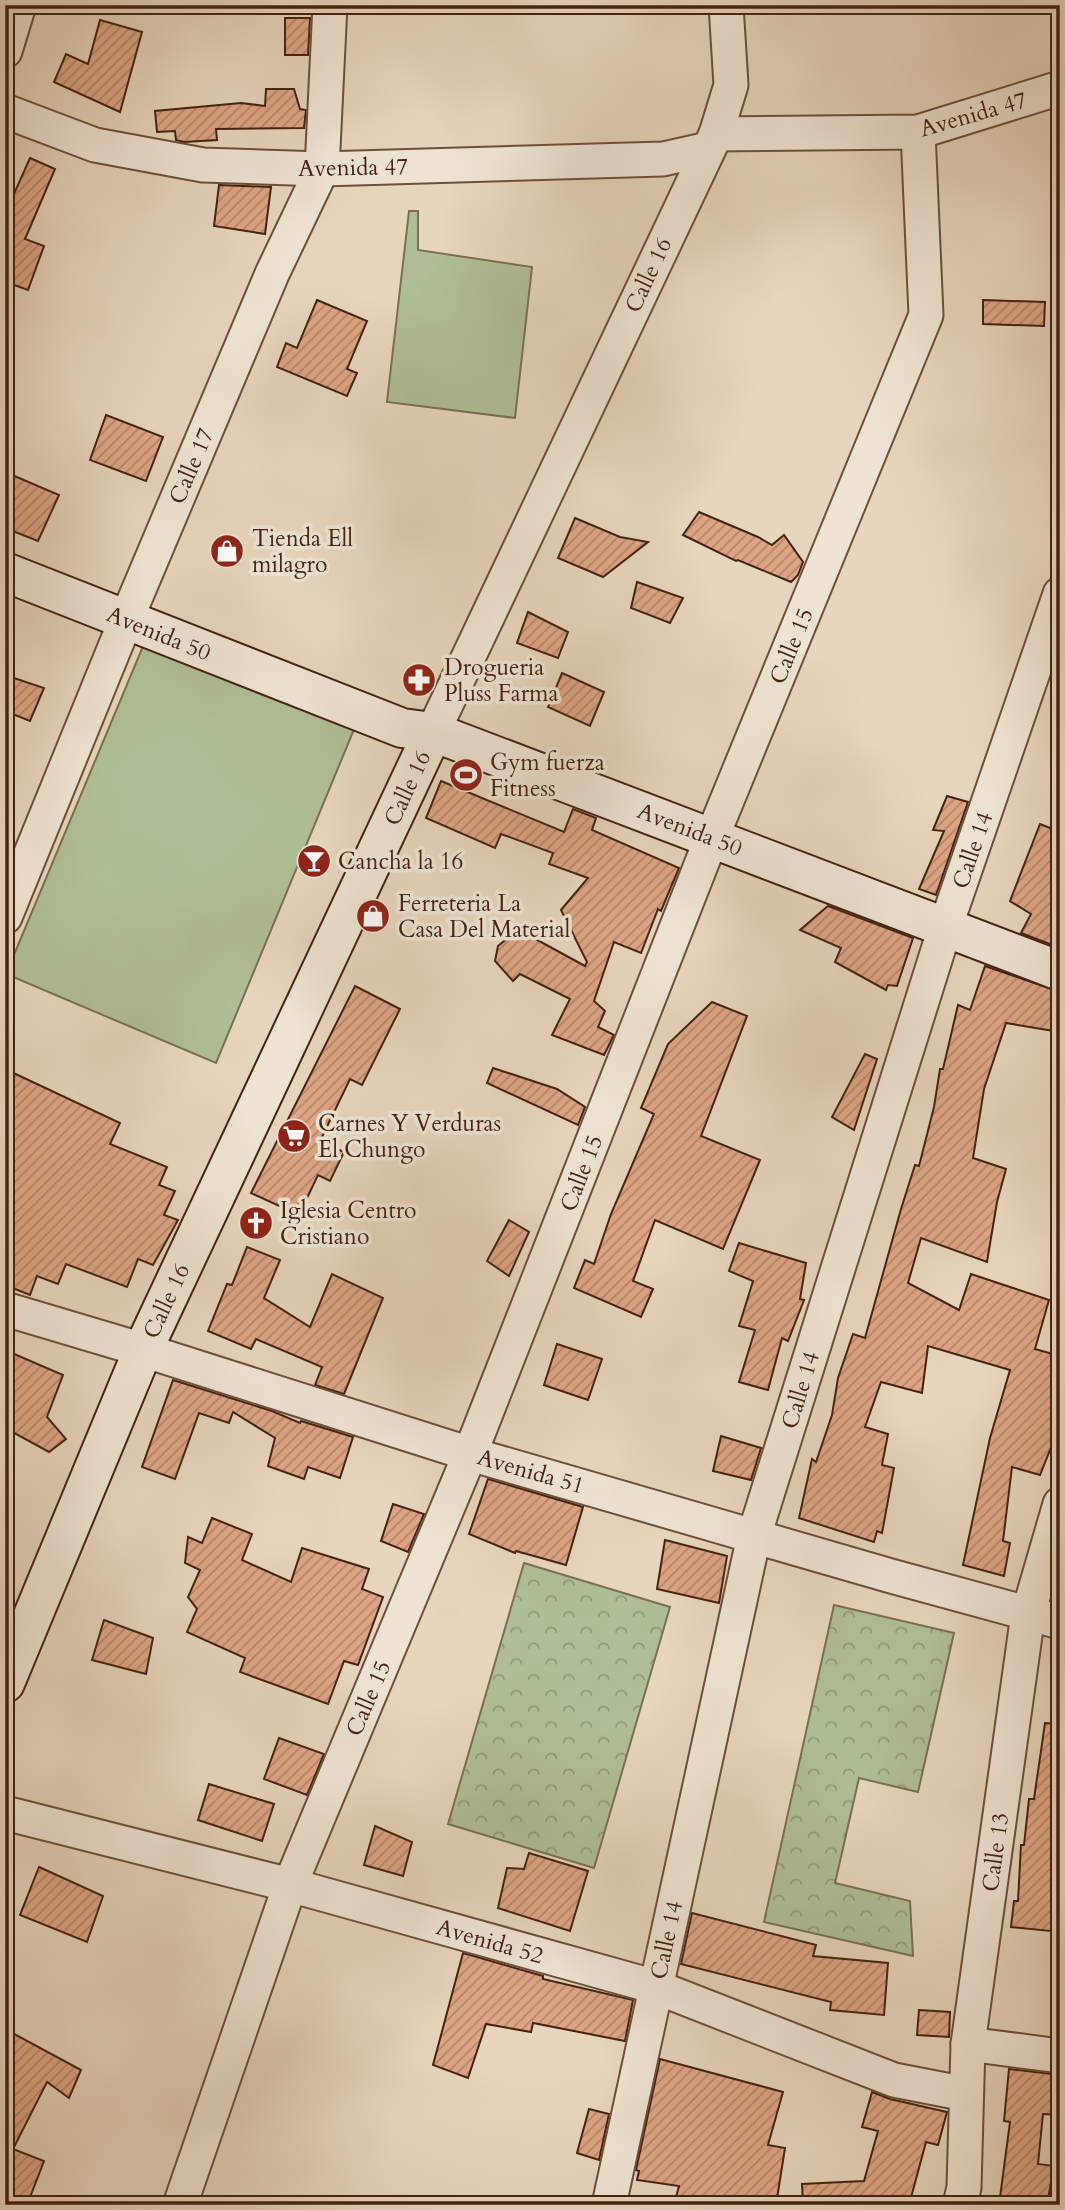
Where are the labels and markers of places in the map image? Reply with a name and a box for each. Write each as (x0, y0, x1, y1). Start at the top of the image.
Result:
place label: Tienda Ell milagro (252, 523, 353, 580)
shop icon: Tienda Ell milagro (208, 532, 246, 570)
place label: Drogueria Pluss Farma (444, 652, 559, 709)
pharmacy icon: Drogueria Pluss Farma (400, 661, 438, 699)
place label: Gym fuerza Fitness (490, 747, 605, 804)
sports icon: Gym fuerza Fitness (447, 756, 485, 794)
bar icon: Cancha la 16 (295, 842, 333, 880)
place label: Cancha la 16 (338, 846, 463, 877)
place label: Ferreteria La Casa Del Material (398, 888, 571, 945)
shop icon: Ferreteria La Casa Del Material (354, 897, 392, 935)
place label: Carnes Y Verduras El Chungo (318, 1108, 501, 1165)
supermarket icon: Carnes Y Verduras El Chungo (275, 1117, 313, 1155)
place label: Iglesia Centro Cristiano (280, 1195, 417, 1252)
church icon: Iglesia Centro Cristiano (237, 1204, 275, 1242)

